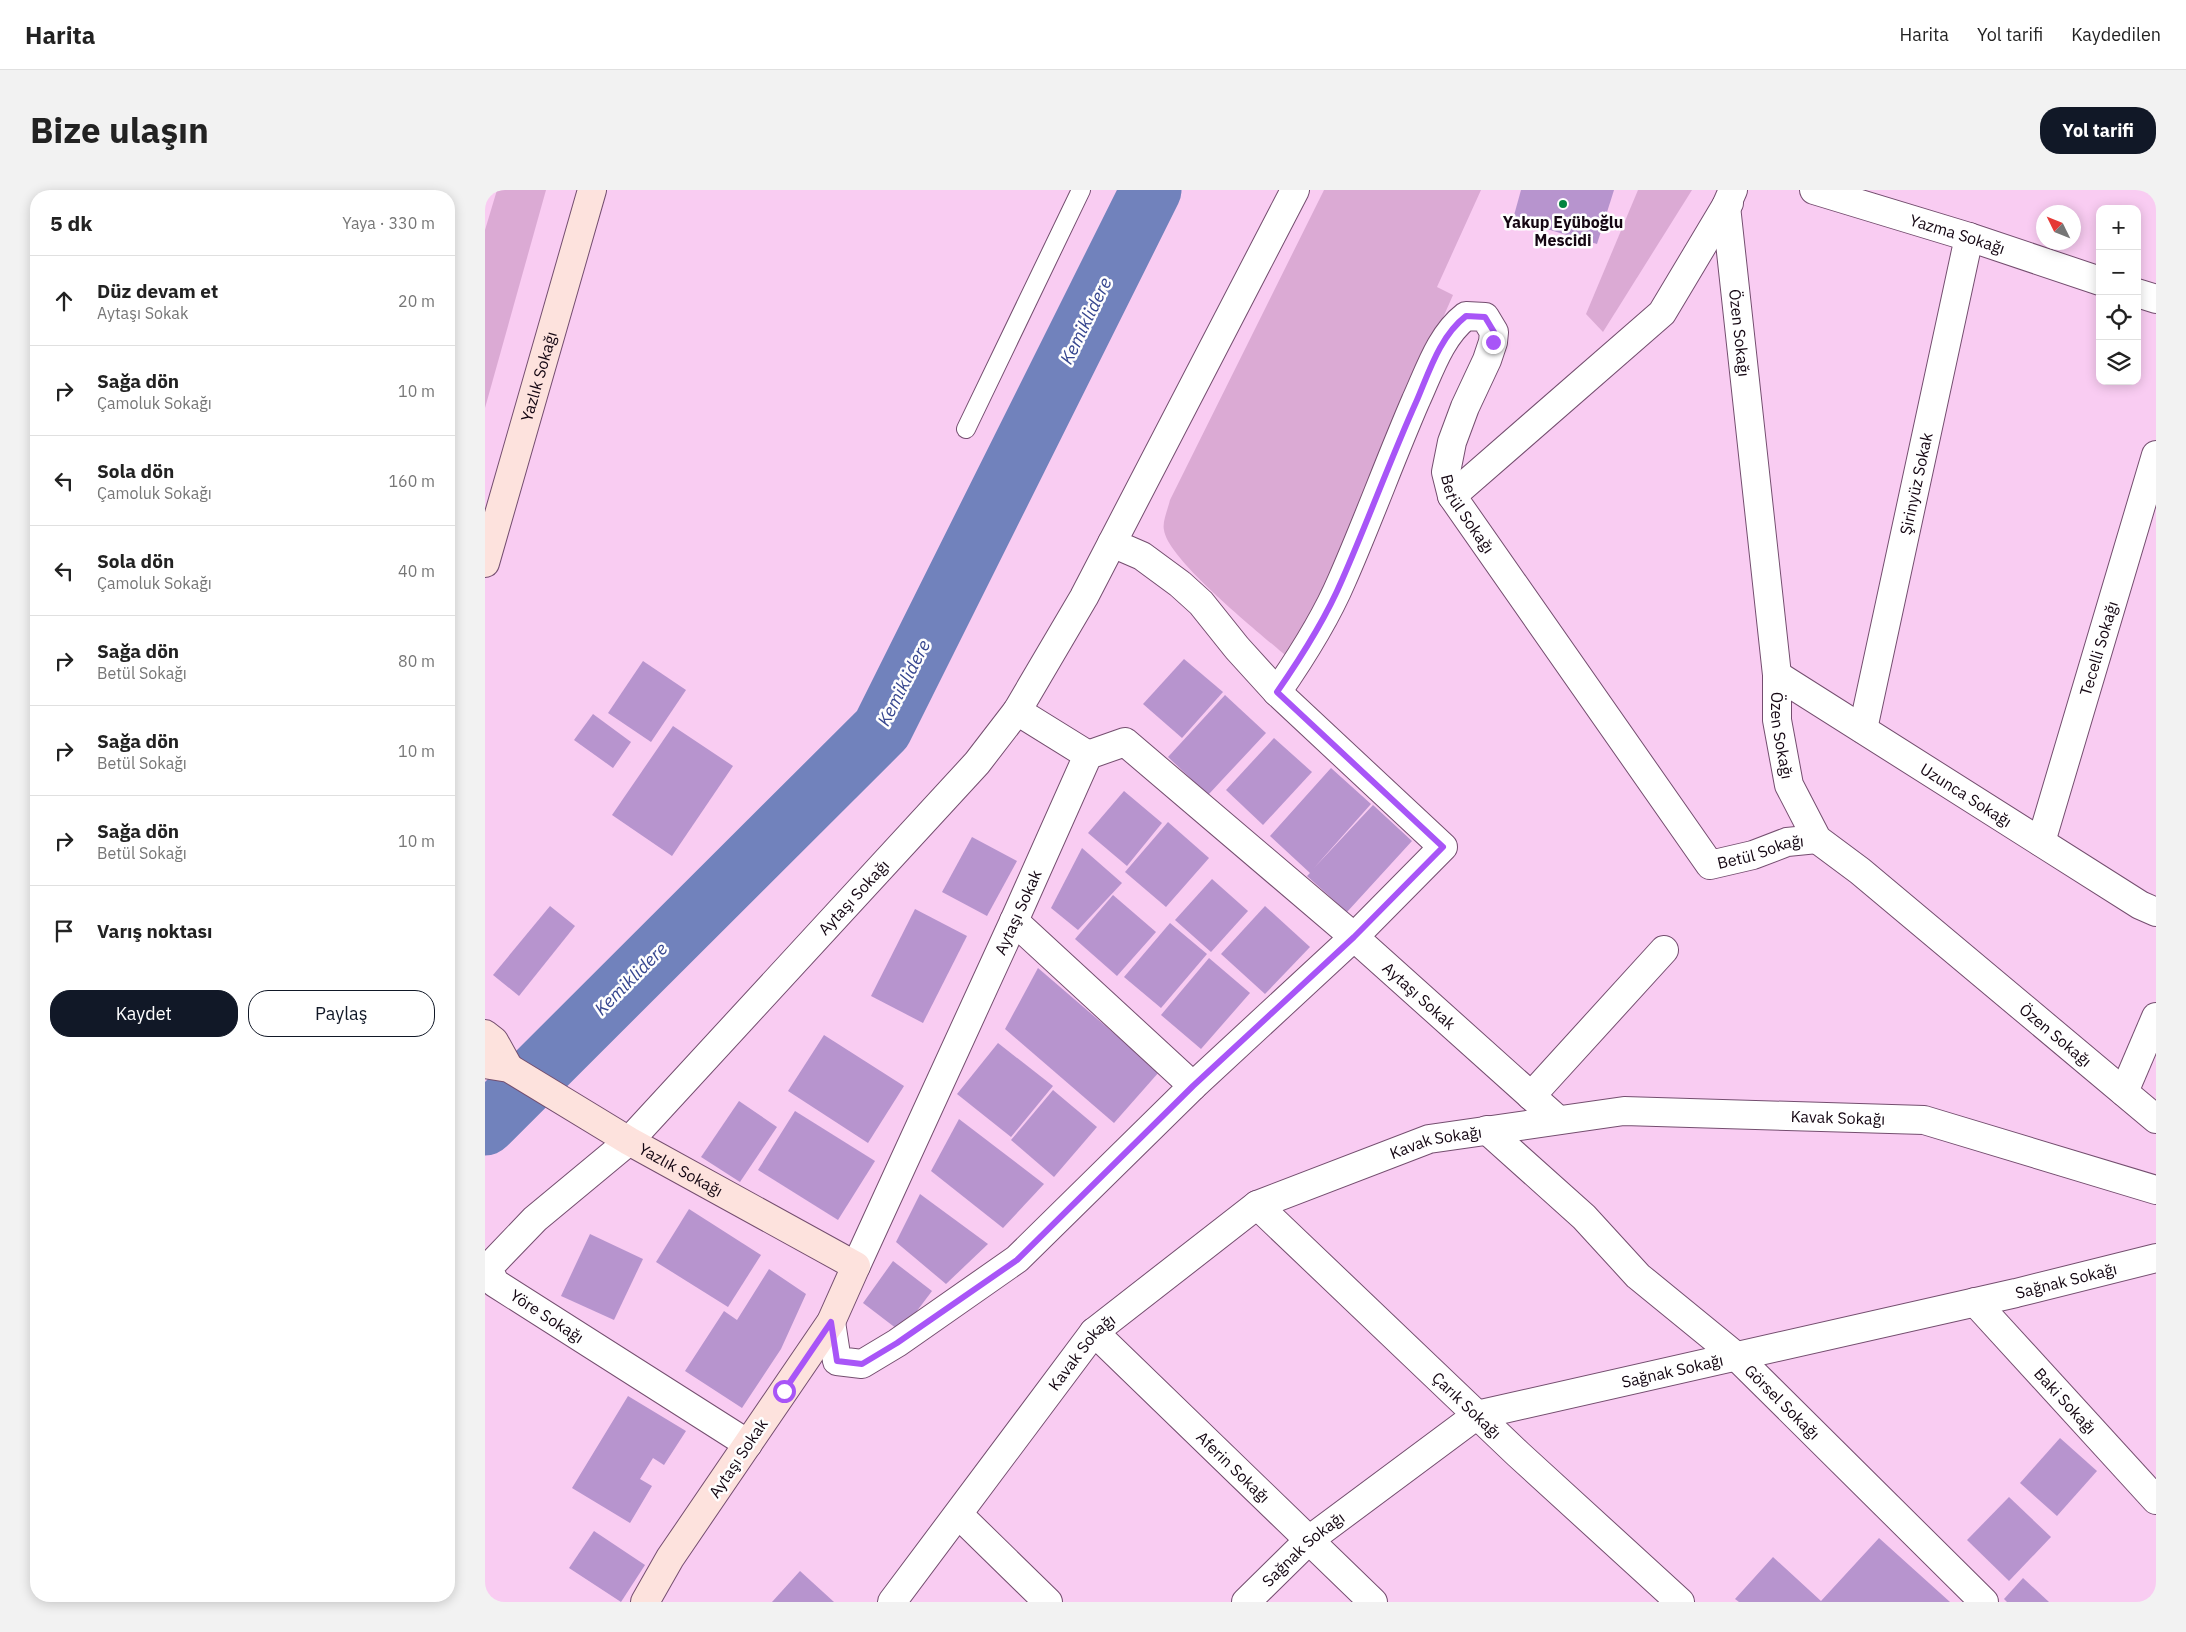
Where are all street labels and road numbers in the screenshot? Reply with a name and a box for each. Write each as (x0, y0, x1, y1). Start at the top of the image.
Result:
street label: Yazma Sokağı (1907, 210, 2008, 258)
street label: Özen Sokağı (1725, 288, 1754, 378)
street label: Yazlık Sokağı (516, 329, 561, 424)
street label: Şirinyüz Sokak (1895, 430, 1937, 537)
street label: Betül Sokağı (1437, 472, 1499, 557)
street label: Tecelli Sokağı (2075, 599, 2122, 698)
street label: Özen Sokağı (1767, 692, 1798, 781)
street label: Uzunca Sokağı (1917, 758, 2016, 831)
street label: Betül Sokağı (1715, 830, 1805, 873)
street label: Aytaşı Sokağı (814, 855, 893, 939)
street label: Aytaşı Sokak (990, 866, 1046, 958)
street label: Aytaşı Sokak (1379, 958, 1460, 1034)
street label: Özen Sokağı (2016, 999, 2096, 1071)
street label: Kavak Sokağı (1790, 1106, 1885, 1129)
street label: Kavak Sokağı (1387, 1122, 1483, 1163)
street label: Yazlık Sokağı (635, 1138, 726, 1201)
street label: Sağnak Sokağı (2013, 1258, 2119, 1303)
street label: Yöre Sokağı (506, 1285, 588, 1347)
street label: Kavak Sokağı (1044, 1309, 1119, 1394)
street label: Sağnak Sokağı (1619, 1350, 1725, 1392)
street label: Görsel Sokağı (1740, 1360, 1824, 1444)
street label: Baki Sokağı (2030, 1364, 2101, 1438)
street label: Çarık Sokağı (1428, 1367, 1506, 1443)
street label: Aytaşı Sokak (704, 1414, 772, 1501)
street label: Aferin Sokağı (1192, 1427, 1274, 1507)
street label: Sağnak Sokağı (1258, 1507, 1348, 1591)

